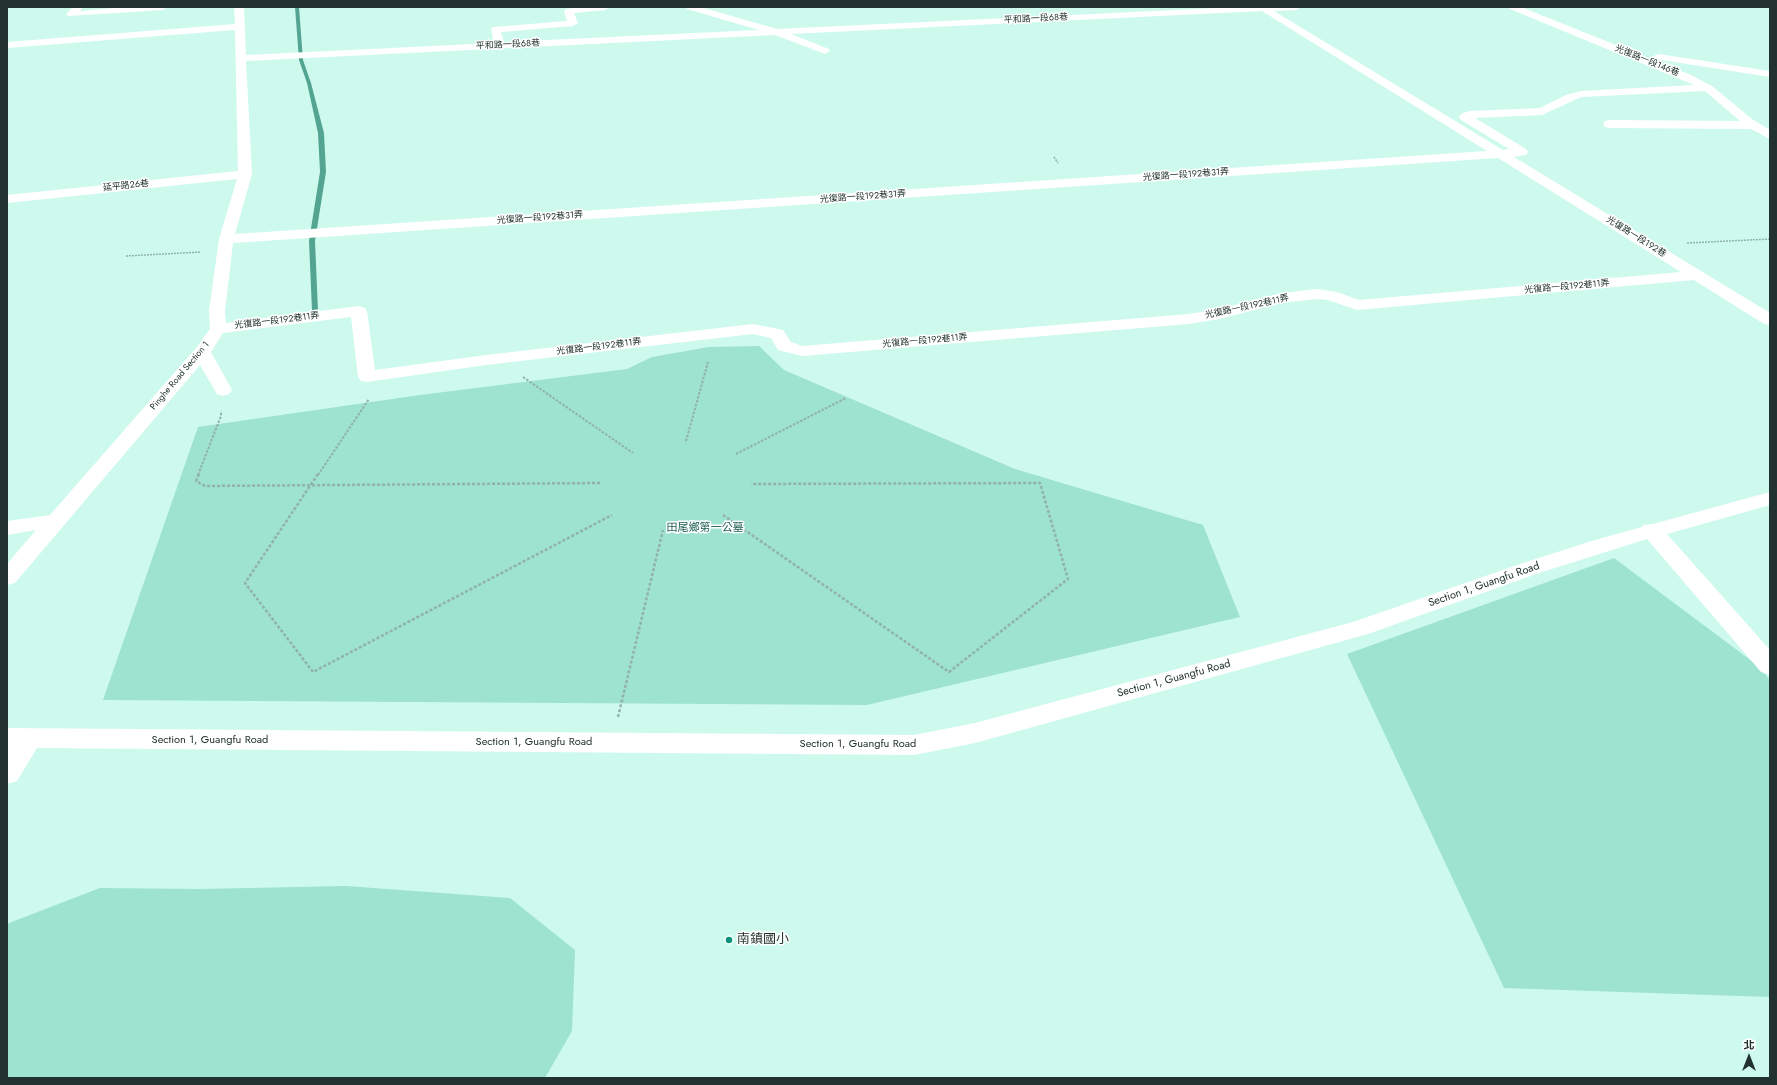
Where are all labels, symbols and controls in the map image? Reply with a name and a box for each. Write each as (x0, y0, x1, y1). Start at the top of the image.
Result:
street label: 平和路一段68巷 (1004, 12, 1068, 26)
street label: 平和路一段68巷 (476, 38, 540, 52)
street label: 光復路一段146巷 (1613, 43, 1681, 79)
street label: 光復路一段192巷31弄 (1143, 167, 1229, 183)
street label: 延平路26巷 (102, 178, 150, 194)
street label: 光復路一段192巷31弄 (820, 189, 906, 205)
street label: 光復路一段192巷31弄 (497, 210, 583, 226)
street label: 光復路一段192巷 (1604, 214, 1668, 260)
street label: 光復路一段192巷11弄 (1524, 278, 1610, 296)
street label: 光復路一段192巷11弄 (1204, 293, 1290, 321)
street label: 光復路一段192巷11弄 (234, 310, 320, 332)
street label: 光復路一段192巷11弄 (882, 332, 968, 350)
street label: 光復路一段192巷11弄 (556, 336, 642, 358)
street label: Pinghe Road Section 1 (148, 340, 212, 412)
park label: 田尾鄉第一公墓 (667, 521, 743, 535)
street label: Section 1, Guangfu Road (1427, 560, 1541, 610)
street label: Section 1, Guangfu Road (1116, 658, 1232, 700)
street label: Section 1, Guangfu Road (152, 733, 268, 747)
street label: Section 1, Guangfu Road (476, 735, 592, 749)
street label: Section 1, Guangfu Road (800, 737, 916, 751)
place label: 南鎮國小 (737, 932, 789, 948)
marker: 南鎮國小 (724, 935, 734, 945)
north arrow (1729, 1037, 1769, 1077)
text: 北 (1744, 1037, 1755, 1053)

